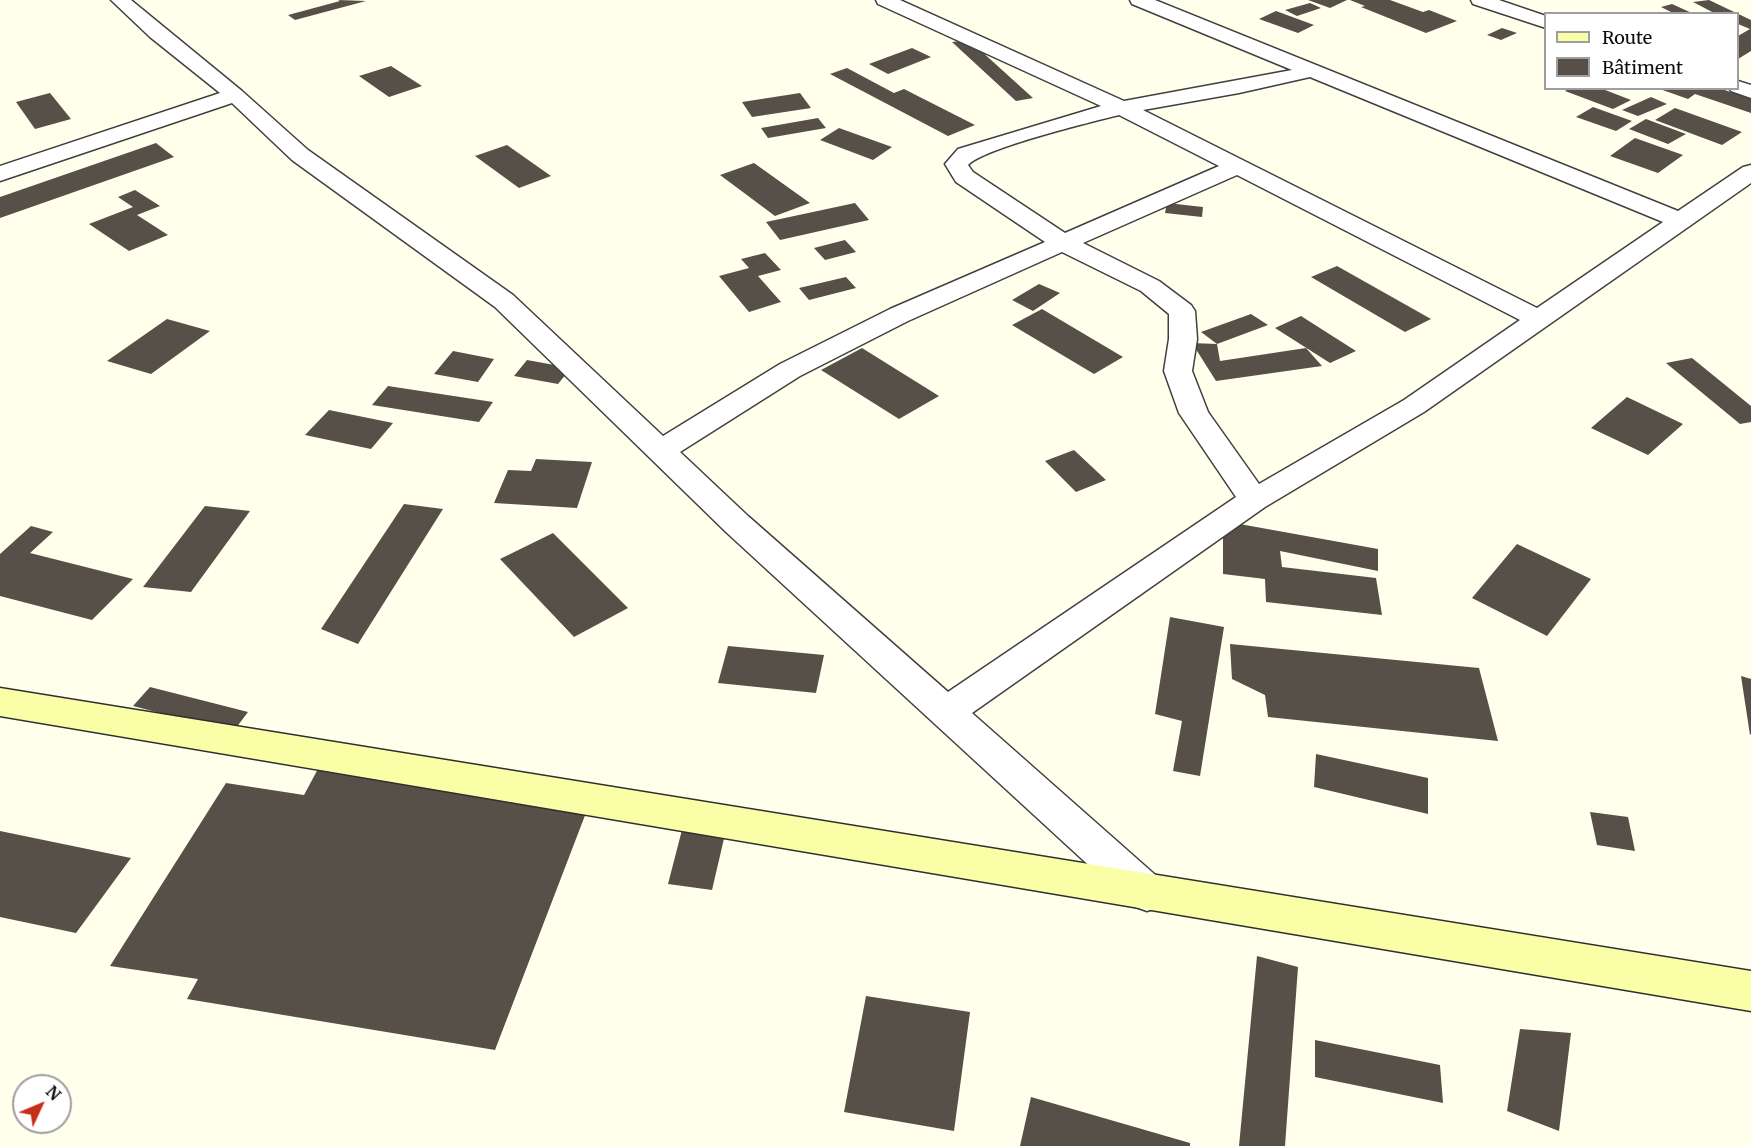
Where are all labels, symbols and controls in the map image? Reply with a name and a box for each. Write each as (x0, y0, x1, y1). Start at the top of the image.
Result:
legend (1544, 12, 1739, 90)
text: Route (1602, 26, 1652, 49)
text: Bâtiment (1602, 56, 1683, 79)
north arrow (12, 1074, 72, 1134)
text: N (42, 1081, 65, 1104)

